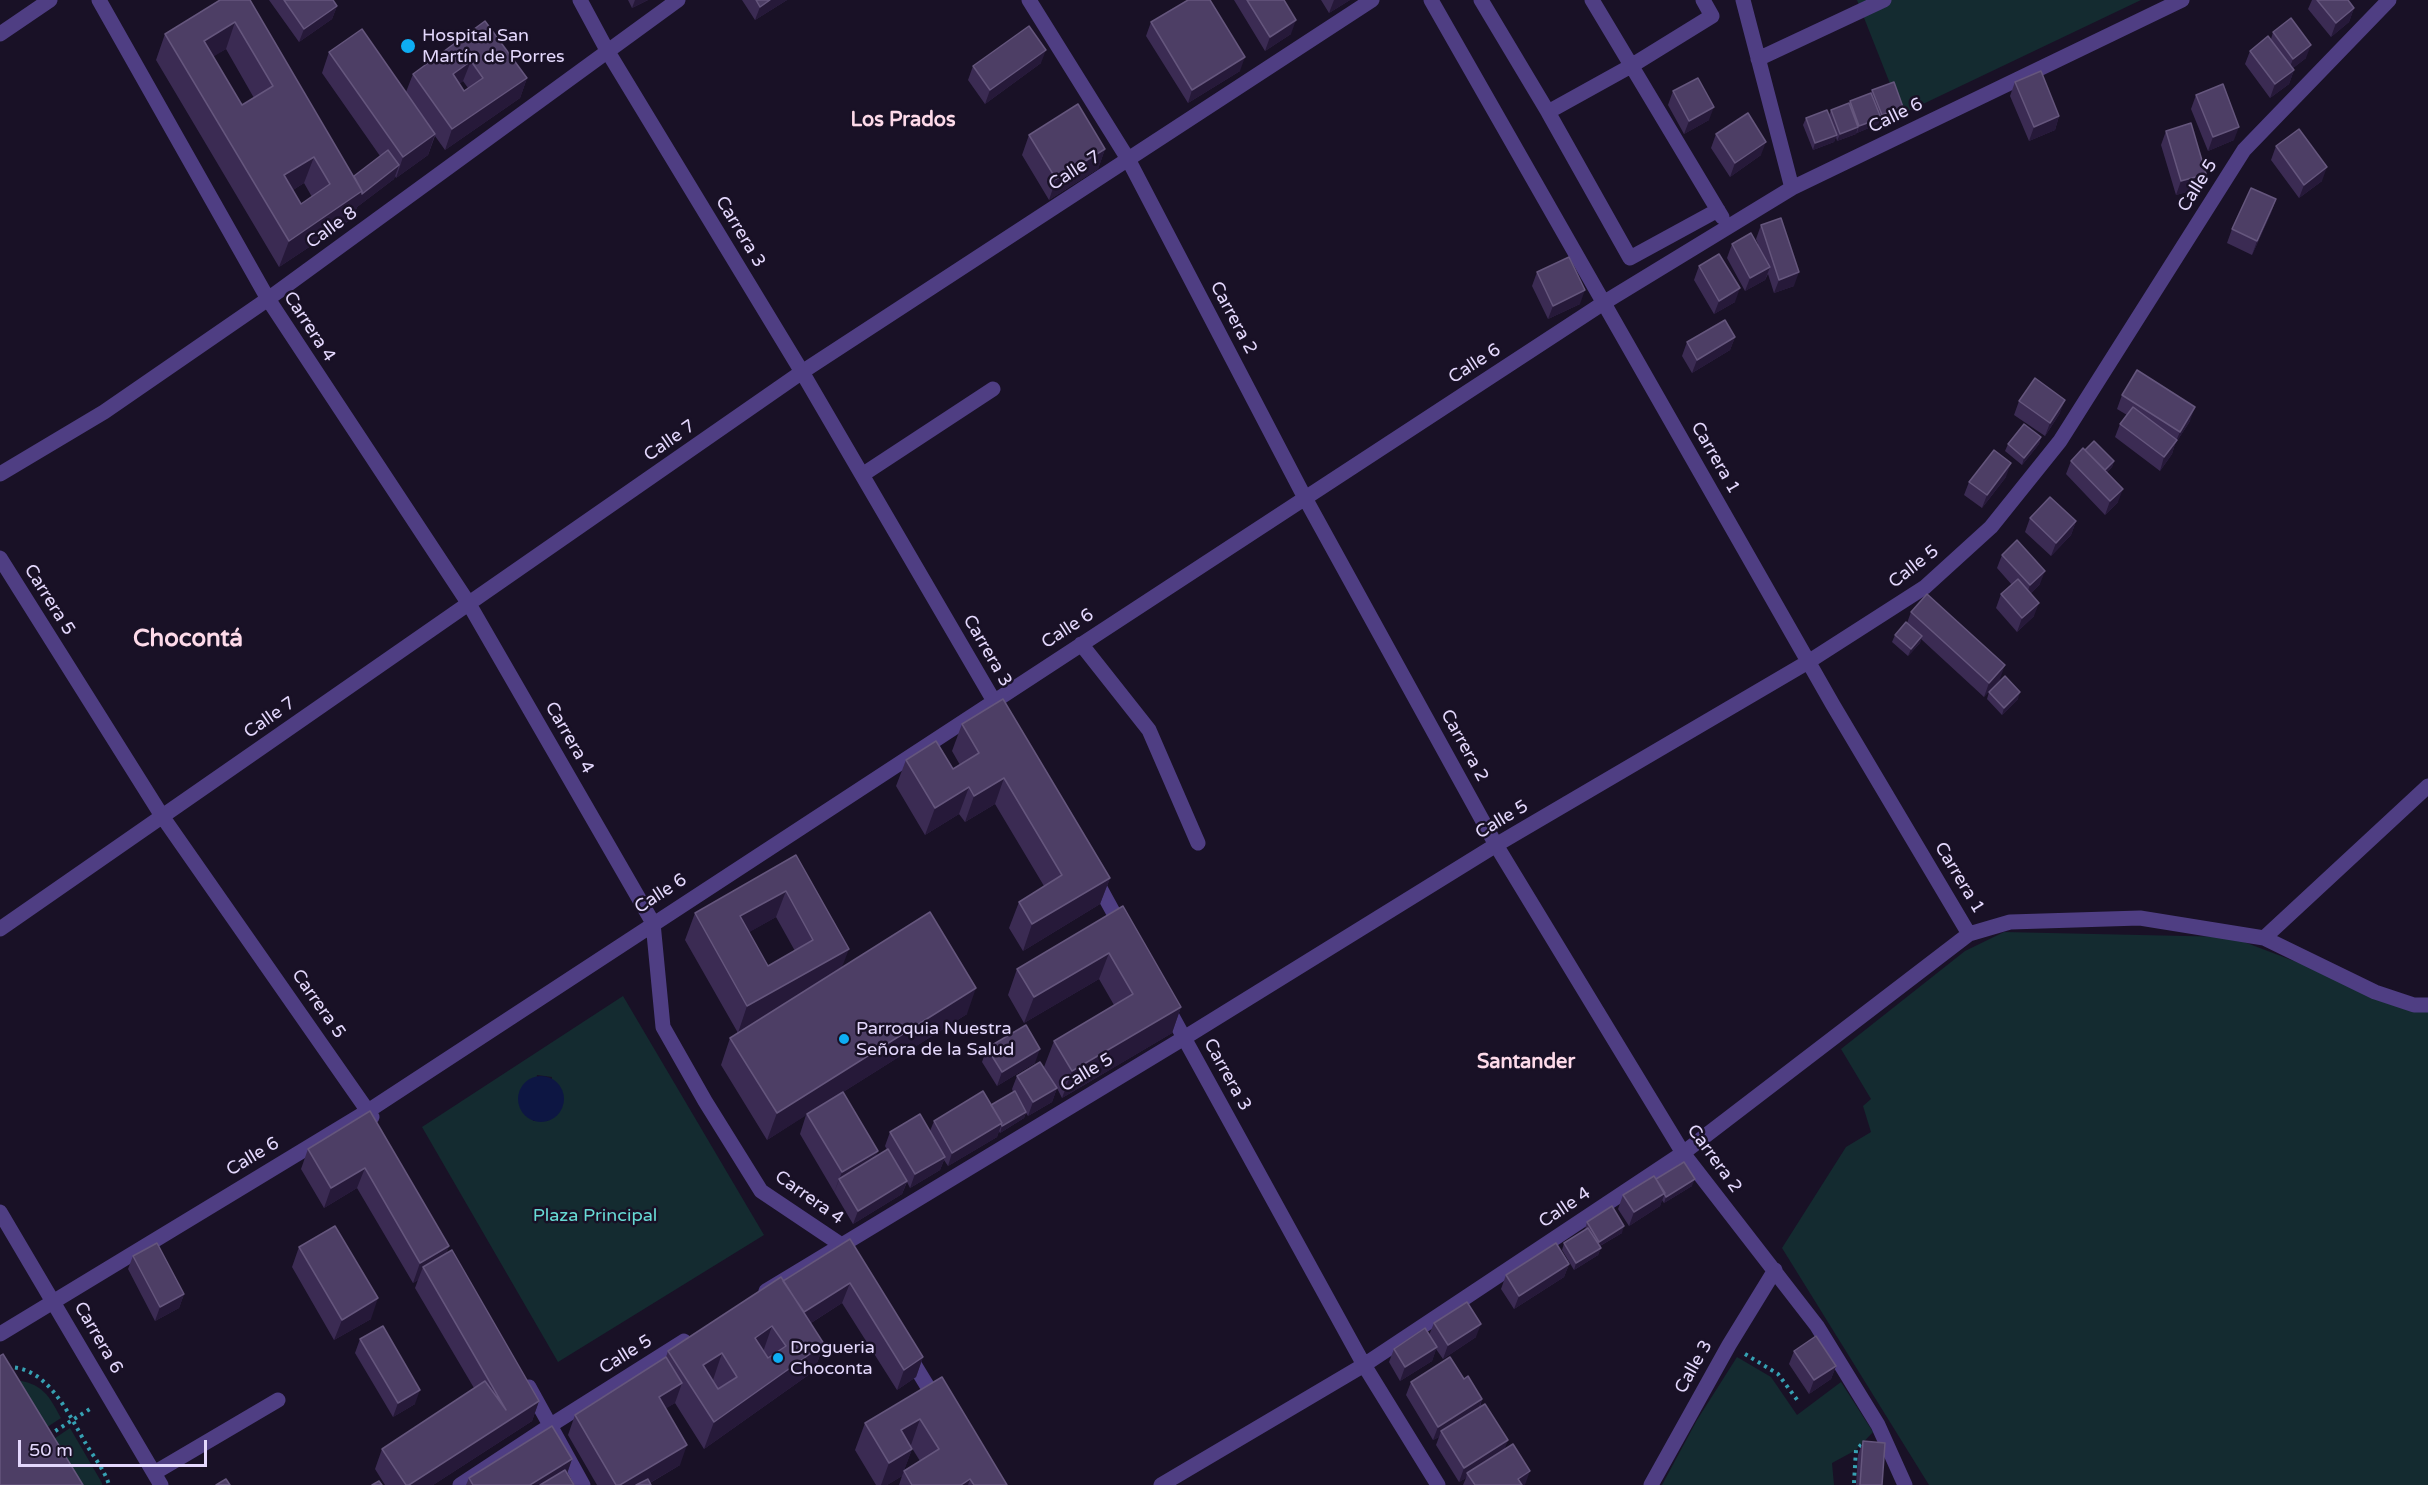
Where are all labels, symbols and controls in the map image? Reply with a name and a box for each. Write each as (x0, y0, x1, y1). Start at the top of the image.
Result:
place label: Hospital San Martín de Porres (422, 25, 565, 68)
marker: Hospital San Martín de Porres (399, 37, 417, 55)
street label: Calle 6 (1865, 94, 1927, 138)
district label: Los Prados (850, 109, 956, 133)
street label: Calle 7 (1045, 146, 1105, 196)
street label: Calle 5 (2174, 156, 2222, 216)
street label: Carrera 3 (710, 192, 770, 272)
street label: Calle 8 (302, 202, 362, 254)
street label: Carrera 2 (1205, 278, 1261, 358)
street label: Carrera 4 (278, 288, 340, 366)
street label: Calle 6 (1445, 339, 1505, 389)
street label: Calle 7 (640, 416, 700, 466)
street label: Carrera 1 (1686, 418, 1744, 498)
street label: Calle 5 (1885, 541, 1943, 593)
street label: Carrera 5 (19, 561, 79, 639)
street label: Calle 6 (1038, 604, 1098, 654)
street label: Carrera 3 (958, 611, 1016, 691)
district label: Chocontá (133, 626, 243, 654)
street label: Calle 7 (240, 693, 300, 743)
street label: Carrera 4 (540, 698, 598, 778)
street label: Carrera 2 (1435, 706, 1493, 786)
street label: Calle 5 (1472, 796, 1532, 844)
street label: Carrera 1 (1929, 838, 1989, 918)
street label: Calle 6 (631, 869, 691, 919)
street label: Carrera 5 (286, 965, 350, 1043)
place label: Parroquia Nuestra Señora de la Salud (856, 1018, 1014, 1060)
marker: Parroquia Nuestra Señora de la Salud (837, 1032, 851, 1046)
street label: Carrera 3 (1198, 1035, 1256, 1115)
street label: Calle 5 (1057, 1049, 1117, 1097)
district label: Santander (1477, 1051, 1575, 1075)
street label: Carrera 2 (1682, 1121, 1746, 1197)
street label: Calle 6 (223, 1133, 283, 1181)
street label: Carrera 4 (770, 1166, 848, 1230)
street label: Calle 4 (1535, 1183, 1595, 1233)
park label: Plaza Principal (533, 1205, 657, 1227)
street label: Carrera 6 (69, 1298, 127, 1378)
street label: Calle 5 (596, 1331, 656, 1379)
place label: Drogueria Choconta (790, 1337, 875, 1380)
street label: Calle 3 (1671, 1337, 1717, 1397)
marker: Drogueria Choconta (771, 1351, 785, 1365)
scale bar (21, 1428, 210, 1466)
text: 50 m (29, 1439, 73, 1461)

